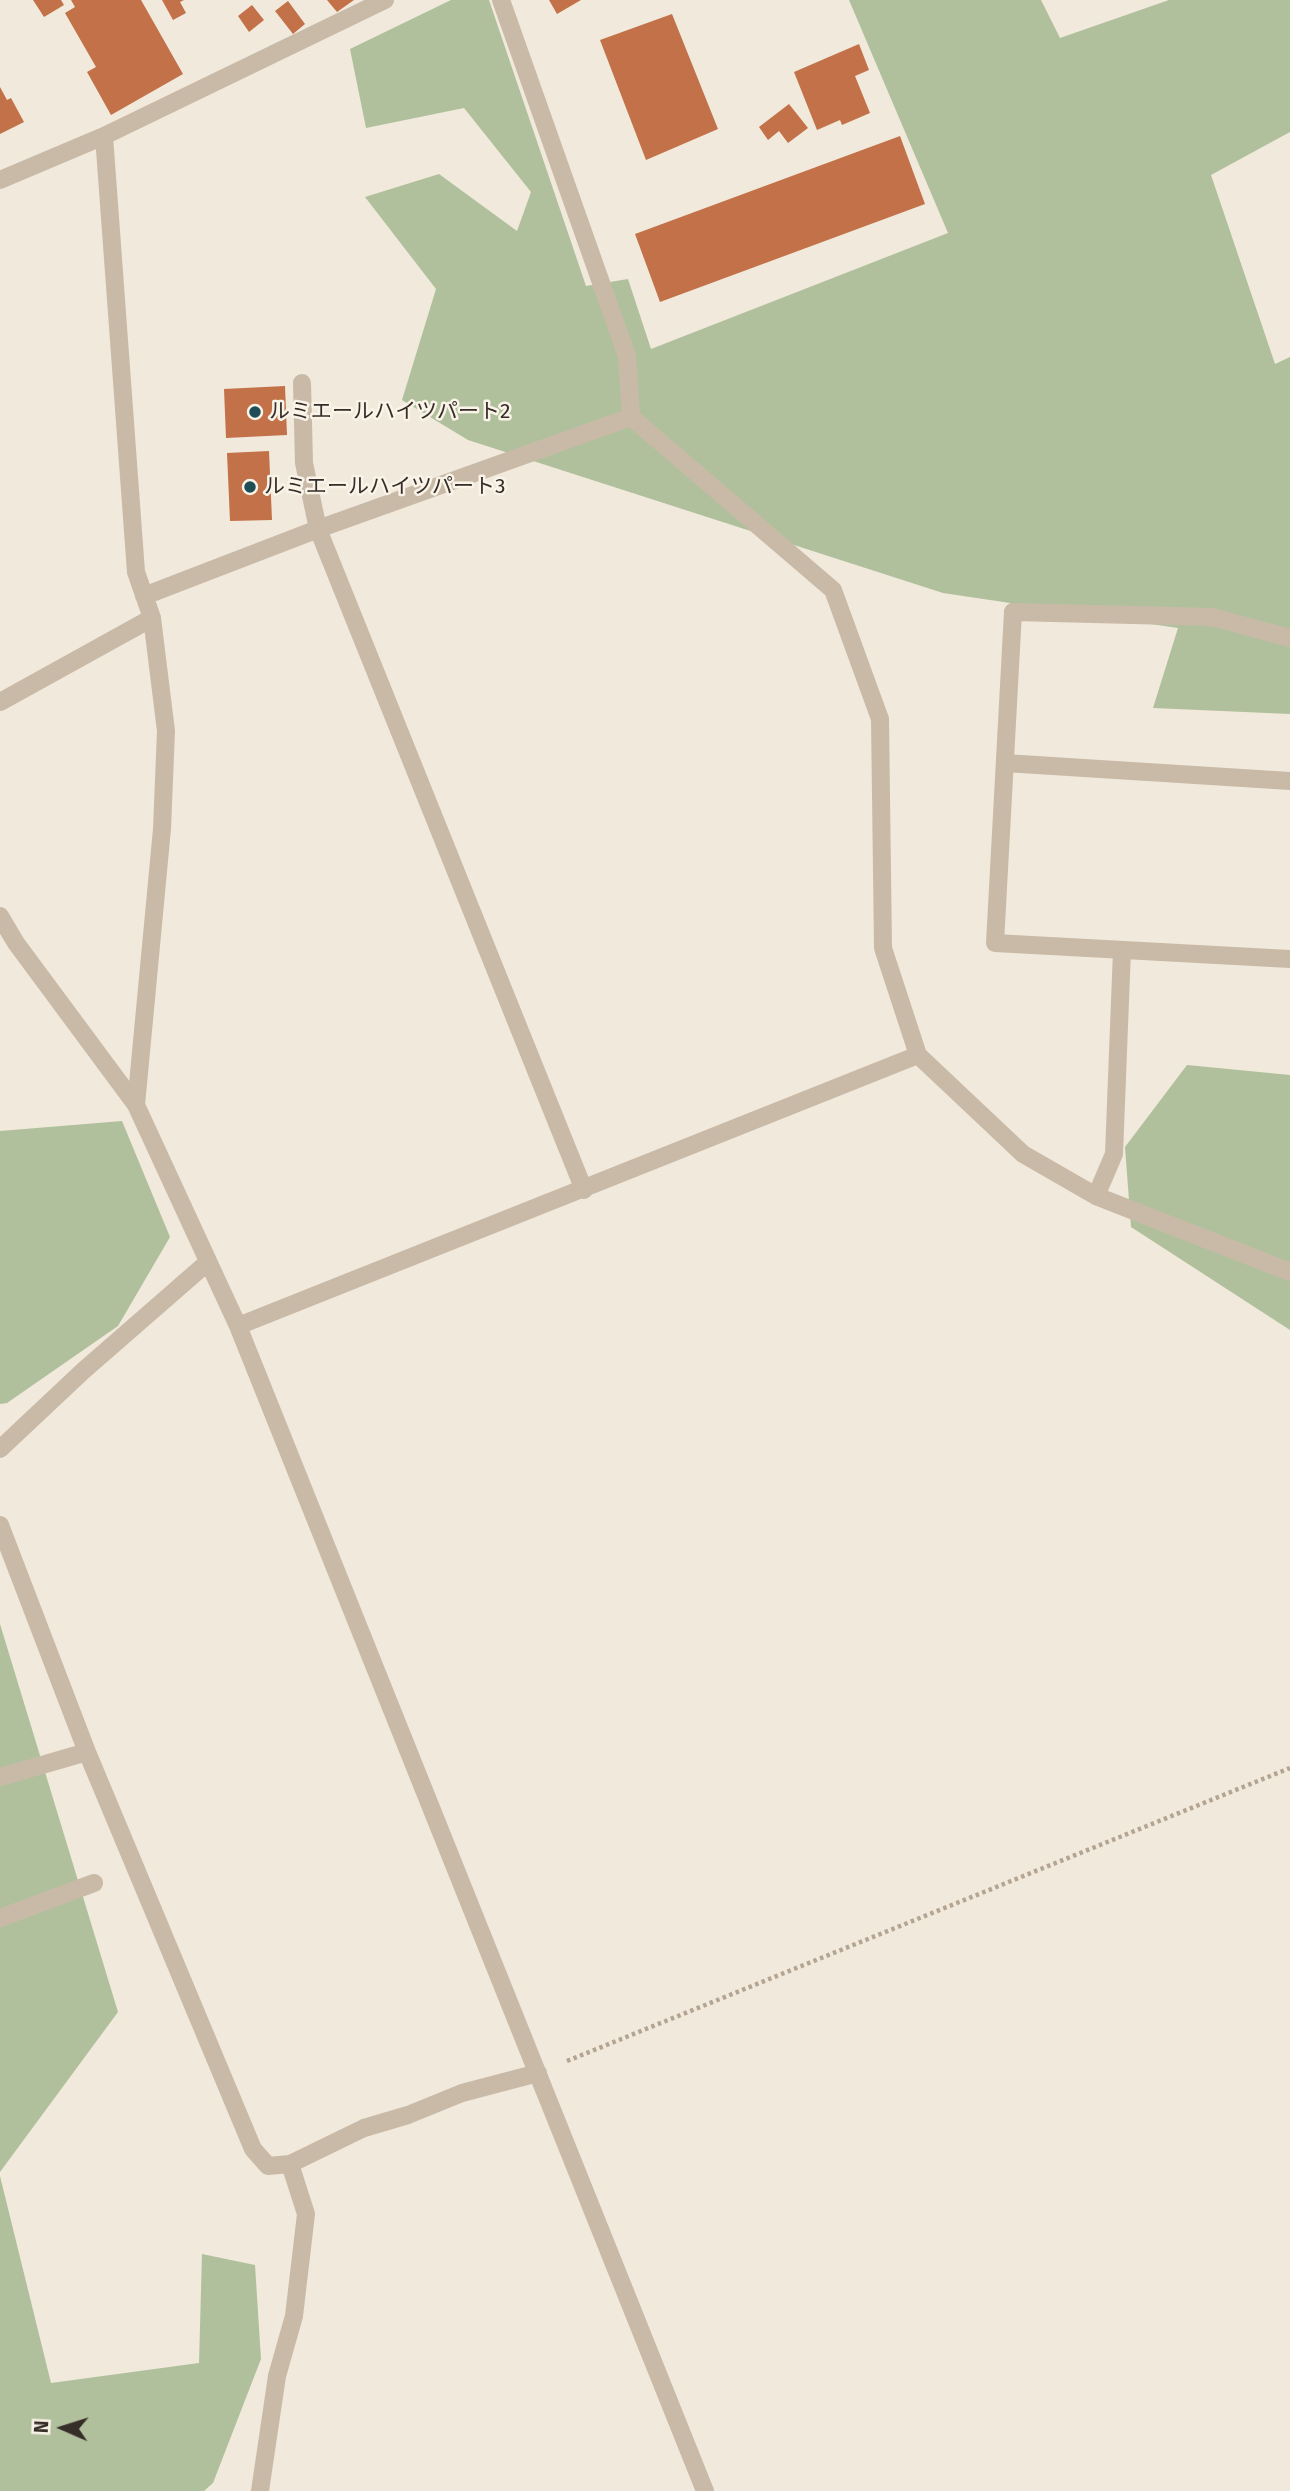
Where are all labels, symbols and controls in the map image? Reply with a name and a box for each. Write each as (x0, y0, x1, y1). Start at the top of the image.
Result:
place label: ルミエールハイツパート2 (269, 399, 510, 425)
marker: ルミエールハイツパート2 (247, 404, 263, 420)
place label: ルミエールハイツパート3 (264, 474, 505, 500)
marker: ルミエールハイツパート3 (242, 479, 258, 495)
north arrow (28, 2393, 98, 2463)
text: N (30, 2420, 53, 2434)

